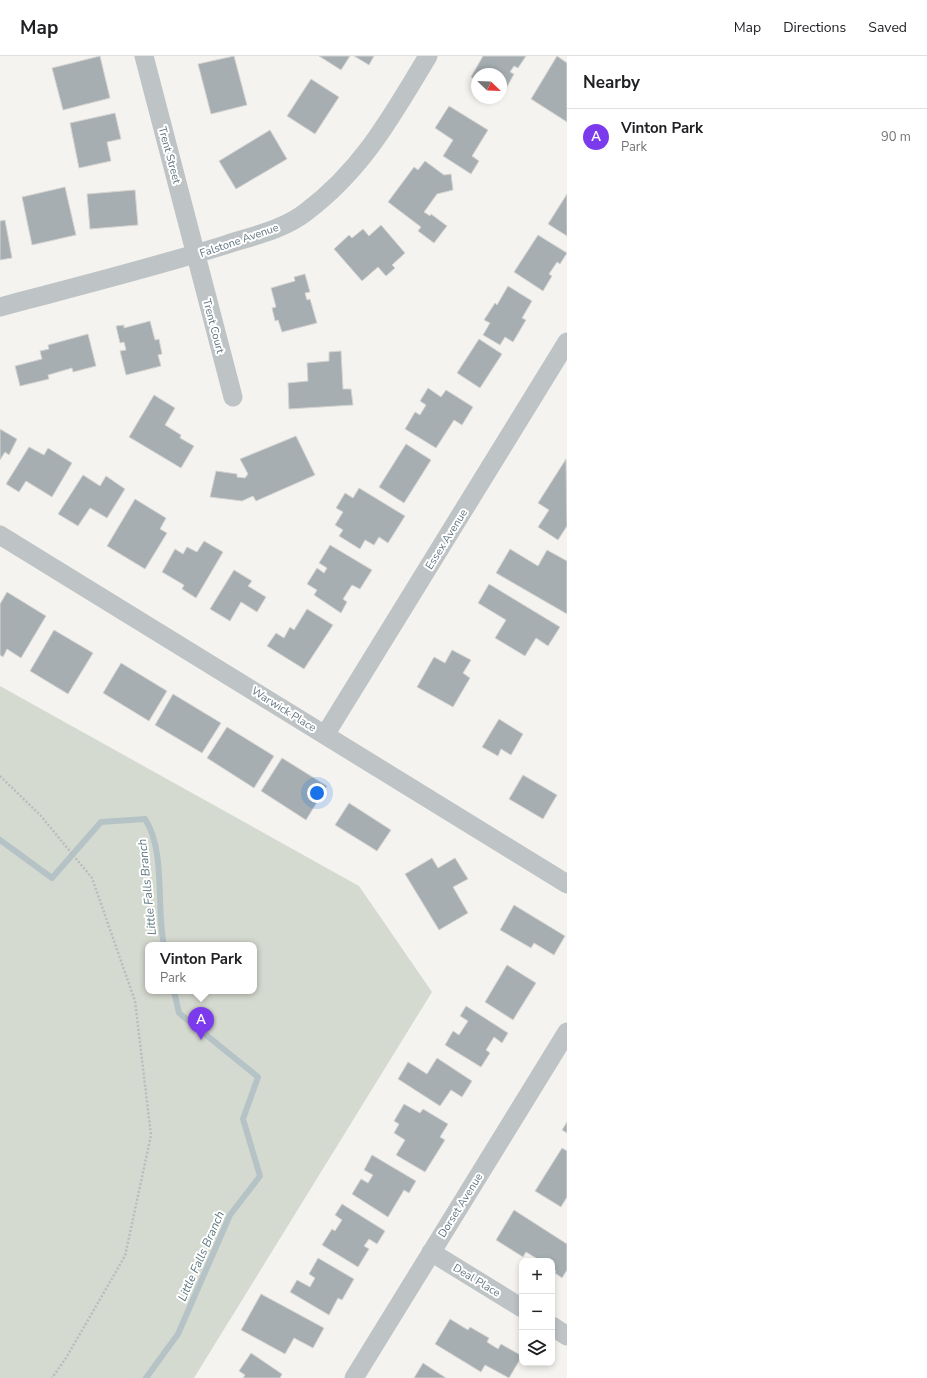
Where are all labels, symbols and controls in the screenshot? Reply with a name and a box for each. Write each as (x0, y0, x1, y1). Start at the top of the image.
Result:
text: Map (20, 15, 58, 41)
text: Map (734, 18, 761, 37)
text: Directions (783, 18, 846, 37)
text: Saved (868, 18, 907, 37)
north arrow (471, 68, 507, 104)
text: Nearby (583, 71, 640, 94)
text: Vinton Park (621, 118, 703, 138)
street label: Trent Street (155, 125, 184, 185)
text: A (591, 128, 601, 146)
text: 90 m (881, 128, 911, 146)
text: Park (621, 138, 647, 156)
street label: Falstone Avenue (198, 220, 281, 261)
street label: Trent Court (199, 297, 228, 355)
street label: Essex Avenue (422, 506, 471, 572)
street label: Warwick Place (249, 684, 319, 735)
your location (307, 783, 327, 803)
water label: Little Falls Branch (134, 838, 160, 936)
popup (145, 942, 257, 994)
text: Vinton Park (160, 949, 242, 969)
text: Park (160, 969, 186, 987)
pin: A (188, 1007, 214, 1040)
street label: Dorset Avenue (435, 1170, 486, 1240)
water label: Little Falls Branch (174, 1208, 228, 1304)
map controls (519, 1258, 555, 1366)
button: + (519, 1258, 555, 1294)
street label: Deal Place (450, 1260, 503, 1301)
button: − (519, 1294, 555, 1330)
button: layers (519, 1330, 555, 1366)

